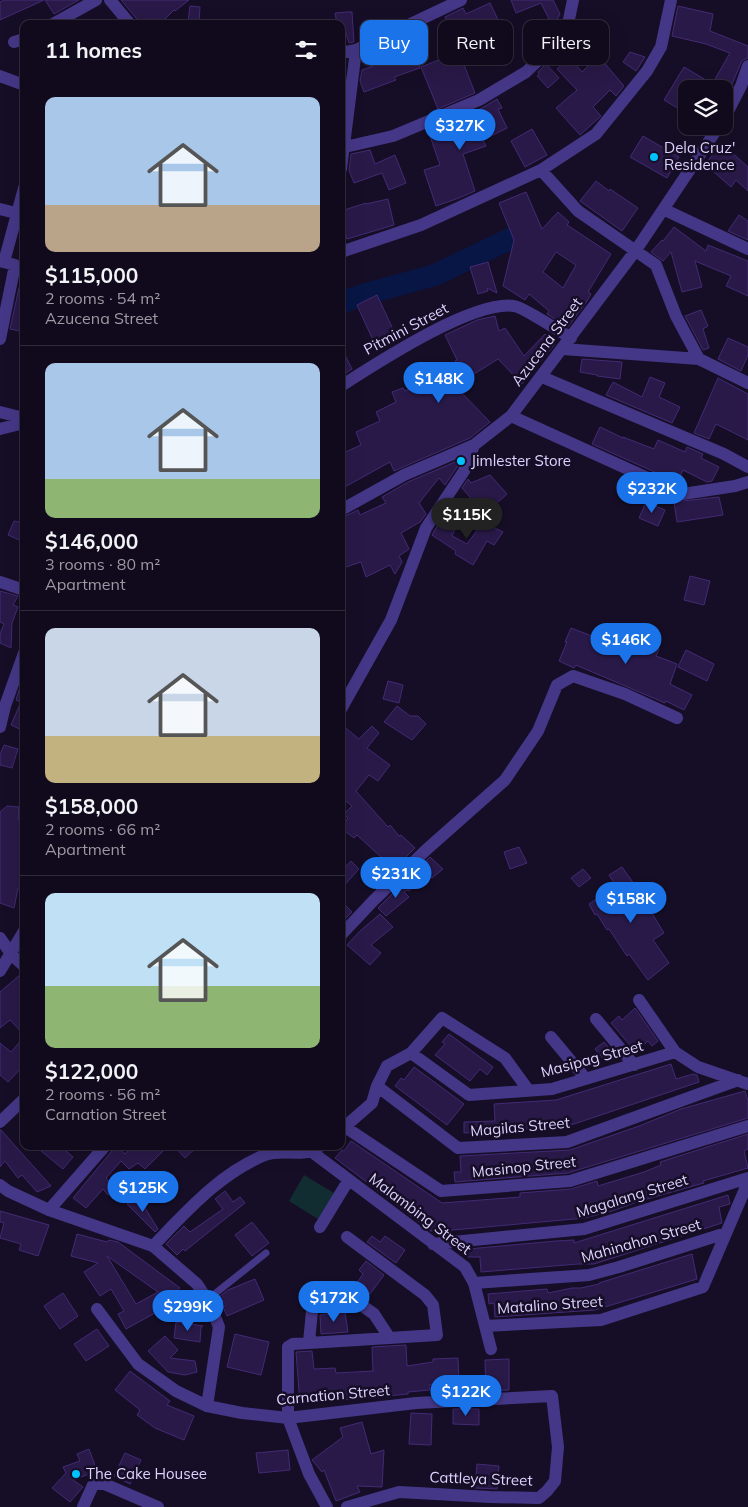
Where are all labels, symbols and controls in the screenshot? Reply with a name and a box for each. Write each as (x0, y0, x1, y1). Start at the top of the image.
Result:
chip: Buy (360, 20, 428, 65)
chip: Rent (438, 20, 513, 65)
chip: Filters (523, 20, 609, 65)
icon: filters (292, 36, 320, 64)
text: 11 homes (45, 37, 142, 63)
map controls (678, 80, 733, 135)
button: layers (678, 80, 733, 135)
pin: $327K (425, 108, 495, 151)
text: $327K (435, 115, 485, 135)
icon: home (138, 130, 228, 220)
place label: Dela Cruz' Residence (664, 138, 735, 174)
marker: Dela Cruz' Residence (648, 151, 660, 163)
text: $115,000 (45, 262, 138, 288)
text: 2 rooms · 54 m² (45, 288, 160, 308)
street label: Azucena Street (507, 294, 586, 390)
street label: Pitmini Street (360, 298, 451, 359)
text: Azucena Street (45, 308, 158, 328)
pin: $148K (404, 362, 474, 404)
text: $148K (414, 368, 464, 388)
icon: home (138, 395, 228, 485)
place label: Jimlester Store (471, 451, 571, 470)
marker: Jimlester Store (455, 455, 467, 467)
pin: $232K (617, 472, 687, 514)
text: $232K (627, 478, 677, 498)
pin: $115K (432, 498, 502, 540)
text: $115K (442, 504, 492, 524)
text: $146,000 (45, 528, 138, 554)
text: 3 rooms · 80 m² (45, 554, 160, 574)
text: Apartment (45, 574, 126, 594)
pin: $146K (591, 622, 661, 665)
text: $146K (601, 629, 651, 649)
icon: home (138, 660, 228, 750)
text: $158,000 (45, 793, 138, 819)
text: 2 rooms · 66 m² (45, 819, 160, 839)
text: Apartment (45, 839, 126, 859)
pin: $231K (361, 856, 431, 899)
text: $231K (371, 863, 421, 883)
pin: $158K (596, 882, 666, 924)
text: $158K (606, 888, 656, 908)
icon: home (138, 925, 228, 1015)
street label: Masipag Street (539, 1036, 645, 1081)
text: $122,000 (45, 1058, 138, 1084)
text: 2 rooms · 56 m² (45, 1084, 160, 1104)
text: Carnation Street (45, 1104, 166, 1124)
street label: Magilas Street (469, 1113, 571, 1140)
street label: Masinop Street (471, 1152, 577, 1181)
street label: Malambing Street (365, 1169, 475, 1258)
pin: $125K (108, 1170, 178, 1213)
street label: Magalang Street (574, 1170, 690, 1222)
text: $125K (118, 1177, 168, 1197)
street label: Mahinahon Street (579, 1214, 703, 1267)
pin: $172K (299, 1280, 369, 1323)
text: $172K (309, 1287, 359, 1307)
pin: $299K (153, 1290, 223, 1332)
street label: Matalino Street (496, 1291, 604, 1318)
text: $299K (163, 1296, 213, 1316)
pin: $122K (431, 1374, 501, 1417)
street label: Carnation Street (275, 1380, 390, 1409)
text: $122K (441, 1381, 491, 1401)
place label: The Cake Housee (86, 1464, 207, 1483)
street label: Cattleya Street (429, 1467, 533, 1490)
marker: The Cake Housee (70, 1468, 82, 1480)

